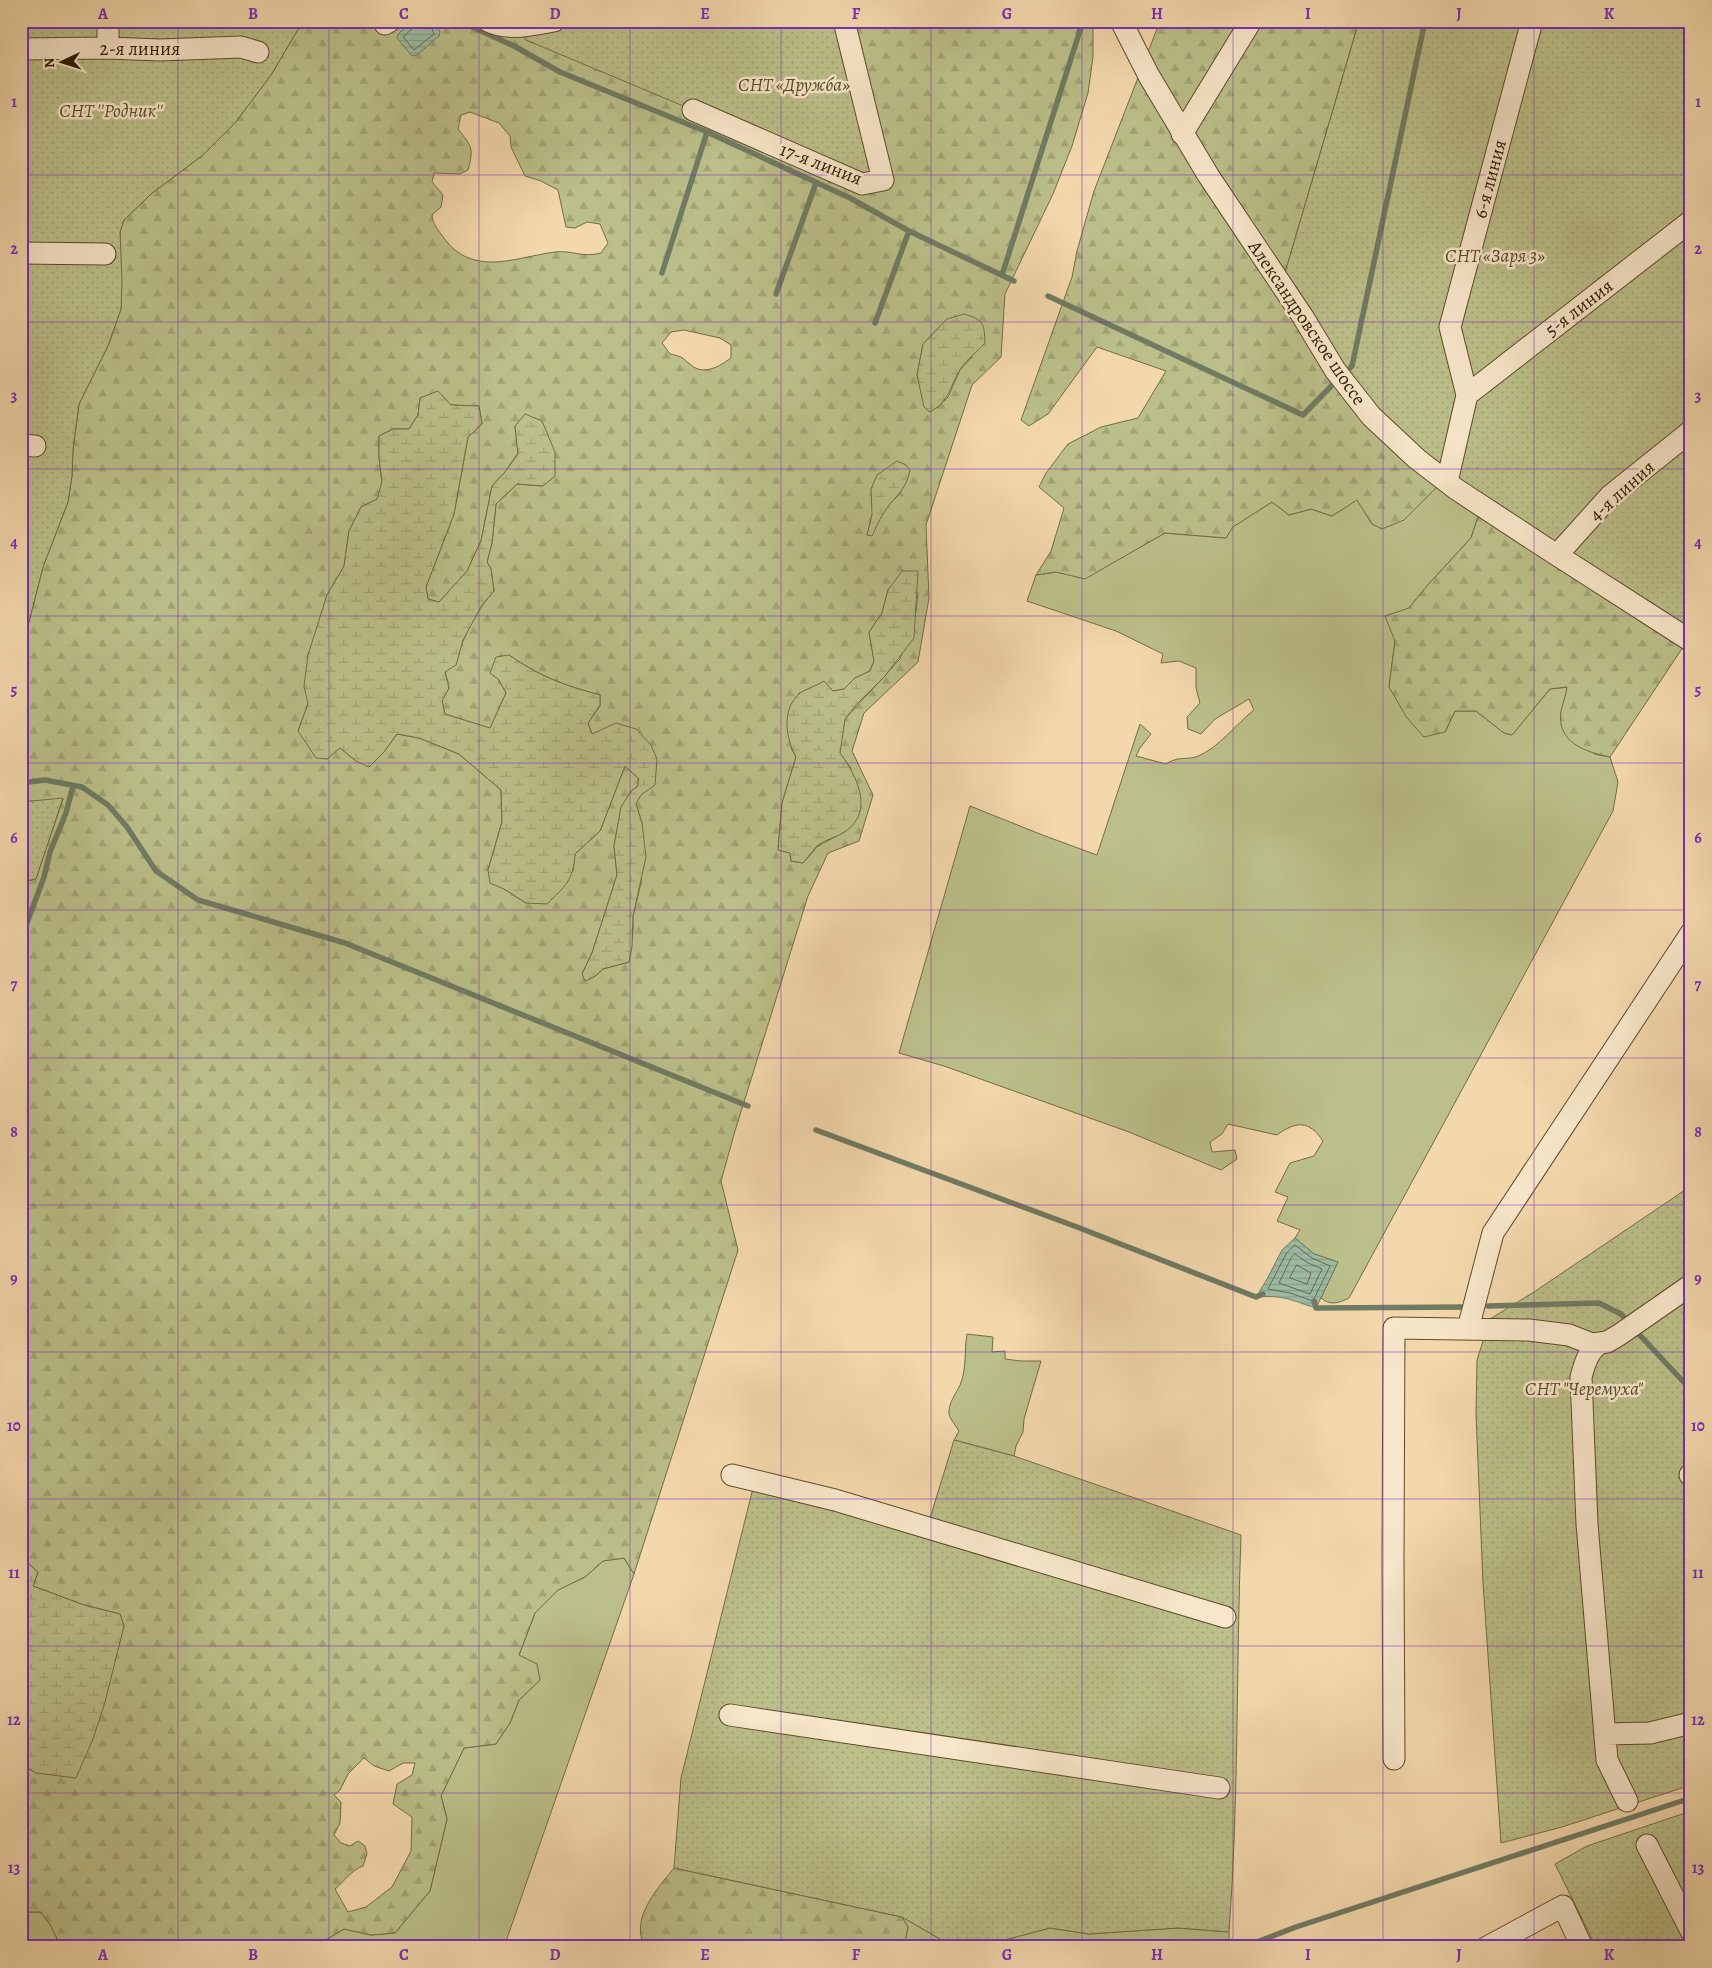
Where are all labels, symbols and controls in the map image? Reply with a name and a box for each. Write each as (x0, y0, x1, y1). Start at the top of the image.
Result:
text: A (97, 3, 109, 25)
text: B (248, 3, 258, 25)
text: C (399, 3, 409, 25)
text: D (549, 3, 561, 25)
text: E (700, 3, 710, 25)
text: F (852, 3, 861, 25)
text: G (1002, 3, 1012, 25)
text: H (1151, 3, 1163, 25)
text: I (1305, 3, 1311, 25)
text: J (1456, 3, 1462, 25)
text: K (1604, 3, 1615, 25)
street label: 2-я линия (100, 36, 180, 62)
north arrow (38, 38, 88, 88)
text: N (40, 57, 59, 69)
park label: СНТ «Дружба» (738, 72, 850, 98)
text: 1 (11, 91, 17, 113)
text: 1 (1695, 91, 1701, 113)
park label: СНТ ''Родник'' (59, 98, 163, 124)
street label: 17-я линия (776, 136, 866, 192)
street label: 6-я линия (1467, 137, 1513, 221)
street label: Александровское шоссе (1241, 235, 1372, 411)
text: 2 (10, 238, 18, 260)
text: 2 (1694, 238, 1702, 260)
park label: СНТ «Заря 3» (1445, 243, 1545, 269)
street label: 5-я линия (1540, 273, 1618, 343)
text: 3 (11, 385, 18, 407)
text: 3 (1695, 385, 1702, 407)
street label: 4-я линия (1583, 454, 1661, 528)
text: 4 (10, 532, 18, 554)
text: 4 (1694, 532, 1702, 554)
text: 5 (11, 679, 18, 701)
text: 5 (1695, 679, 1702, 701)
text: 6 (10, 827, 18, 849)
text: 6 (1694, 827, 1702, 849)
text: 7 (11, 974, 18, 996)
text: 7 (1695, 974, 1702, 996)
text: 8 (10, 1121, 18, 1143)
text: 8 (1694, 1121, 1702, 1143)
text: 9 (10, 1268, 18, 1290)
text: 9 (1694, 1268, 1702, 1290)
park label: СНТ "Черемуха" (1525, 1376, 1644, 1402)
text: 10 (7, 1415, 21, 1437)
text: 10 (1691, 1415, 1705, 1437)
text: 11 (8, 1562, 20, 1584)
text: 11 (1692, 1562, 1704, 1584)
text: 12 (7, 1709, 21, 1731)
text: 12 (1691, 1709, 1705, 1731)
text: 13 (8, 1857, 20, 1879)
text: 13 (1692, 1857, 1704, 1879)
text: A (97, 1944, 109, 1966)
text: B (248, 1944, 258, 1966)
text: C (399, 1944, 409, 1966)
text: D (549, 1944, 561, 1966)
text: E (700, 1944, 710, 1966)
text: F (852, 1944, 861, 1966)
text: G (1002, 1944, 1012, 1966)
text: H (1151, 1944, 1163, 1966)
text: I (1305, 1944, 1311, 1966)
text: J (1456, 1944, 1462, 1966)
text: K (1604, 1944, 1615, 1966)

